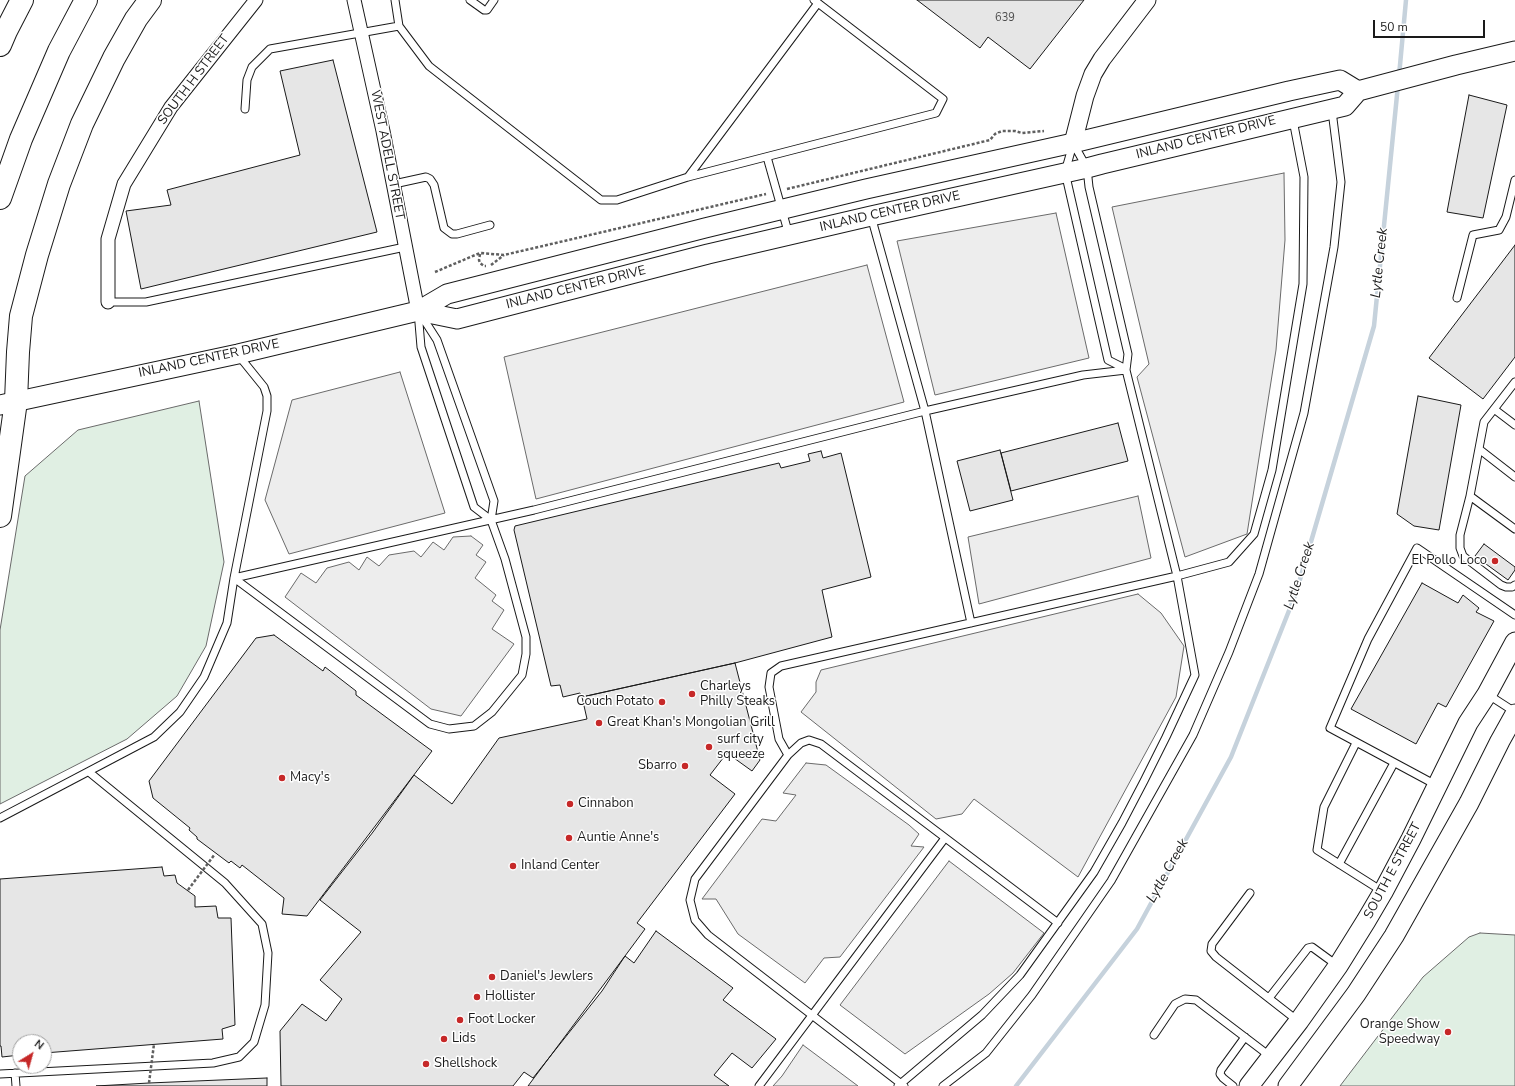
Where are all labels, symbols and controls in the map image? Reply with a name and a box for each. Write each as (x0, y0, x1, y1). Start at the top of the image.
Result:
house number: 639 (995, 11, 1015, 25)
scale bar (1375, 12, 1487, 38)
text: 50 m (1380, 19, 1408, 35)
street label: SOUTH H STREET (155, 32, 233, 128)
street label: WEST ADELL STREET (367, 89, 407, 221)
street label: INLAND CENTER DRIVE (1135, 113, 1277, 163)
street label: INLAND CENTER DRIVE (818, 188, 962, 236)
water label: Lytle Creek (1368, 227, 1392, 299)
street label: INLAND CENTER DRIVE (505, 263, 647, 313)
street label: INLAND CENTER DRIVE (137, 336, 281, 382)
water label: Lytle Creek (1281, 540, 1319, 612)
place label: El Pollo Loco (1412, 553, 1487, 569)
marker: El Pollo Loco (1490, 556, 1500, 566)
place label: Charleys Philly Steaks (700, 679, 775, 710)
marker: Charleys Philly Steaks (687, 689, 697, 699)
place label: Couch Potato (576, 694, 654, 710)
marker: Couch Potato (657, 697, 667, 707)
place label: Great Khan's Mongolian Grill (607, 715, 775, 731)
marker: Great Khan's Mongolian Grill (594, 718, 604, 728)
place label: surf city squeeze (717, 732, 765, 763)
marker: surf city squeeze (704, 742, 714, 752)
place label: Sbarro (638, 758, 677, 774)
marker: Sbarro (680, 761, 690, 771)
place label: Macy's (290, 770, 330, 786)
marker: Macy's (277, 773, 287, 783)
place label: Cinnabon (578, 796, 634, 812)
marker: Cinnabon (565, 799, 575, 809)
street label: SOUTH E STREET (1361, 820, 1425, 922)
place label: Auntie Anne's (577, 830, 659, 846)
marker: Auntie Anne's (564, 833, 574, 843)
water label: Lytle Creek (1144, 836, 1192, 906)
place label: Inland Center (521, 858, 599, 874)
marker: Inland Center (508, 861, 518, 871)
place label: Daniel's Jewlers (500, 969, 593, 985)
marker: Daniel's Jewlers (487, 972, 497, 982)
place label: Hollister (485, 989, 535, 1005)
marker: Hollister (472, 992, 482, 1002)
place label: Foot Locker (468, 1012, 535, 1028)
marker: Foot Locker (455, 1015, 465, 1025)
place label: Orange Show Speedway (1360, 1017, 1440, 1048)
marker: Orange Show Speedway (1443, 1027, 1453, 1037)
place label: Lids (452, 1031, 476, 1047)
north arrow (12, 1034, 52, 1074)
marker: Lids (439, 1034, 449, 1044)
text: N (31, 1036, 47, 1053)
place label: Shellshock (434, 1056, 497, 1072)
marker: Shellshock (421, 1059, 431, 1069)

